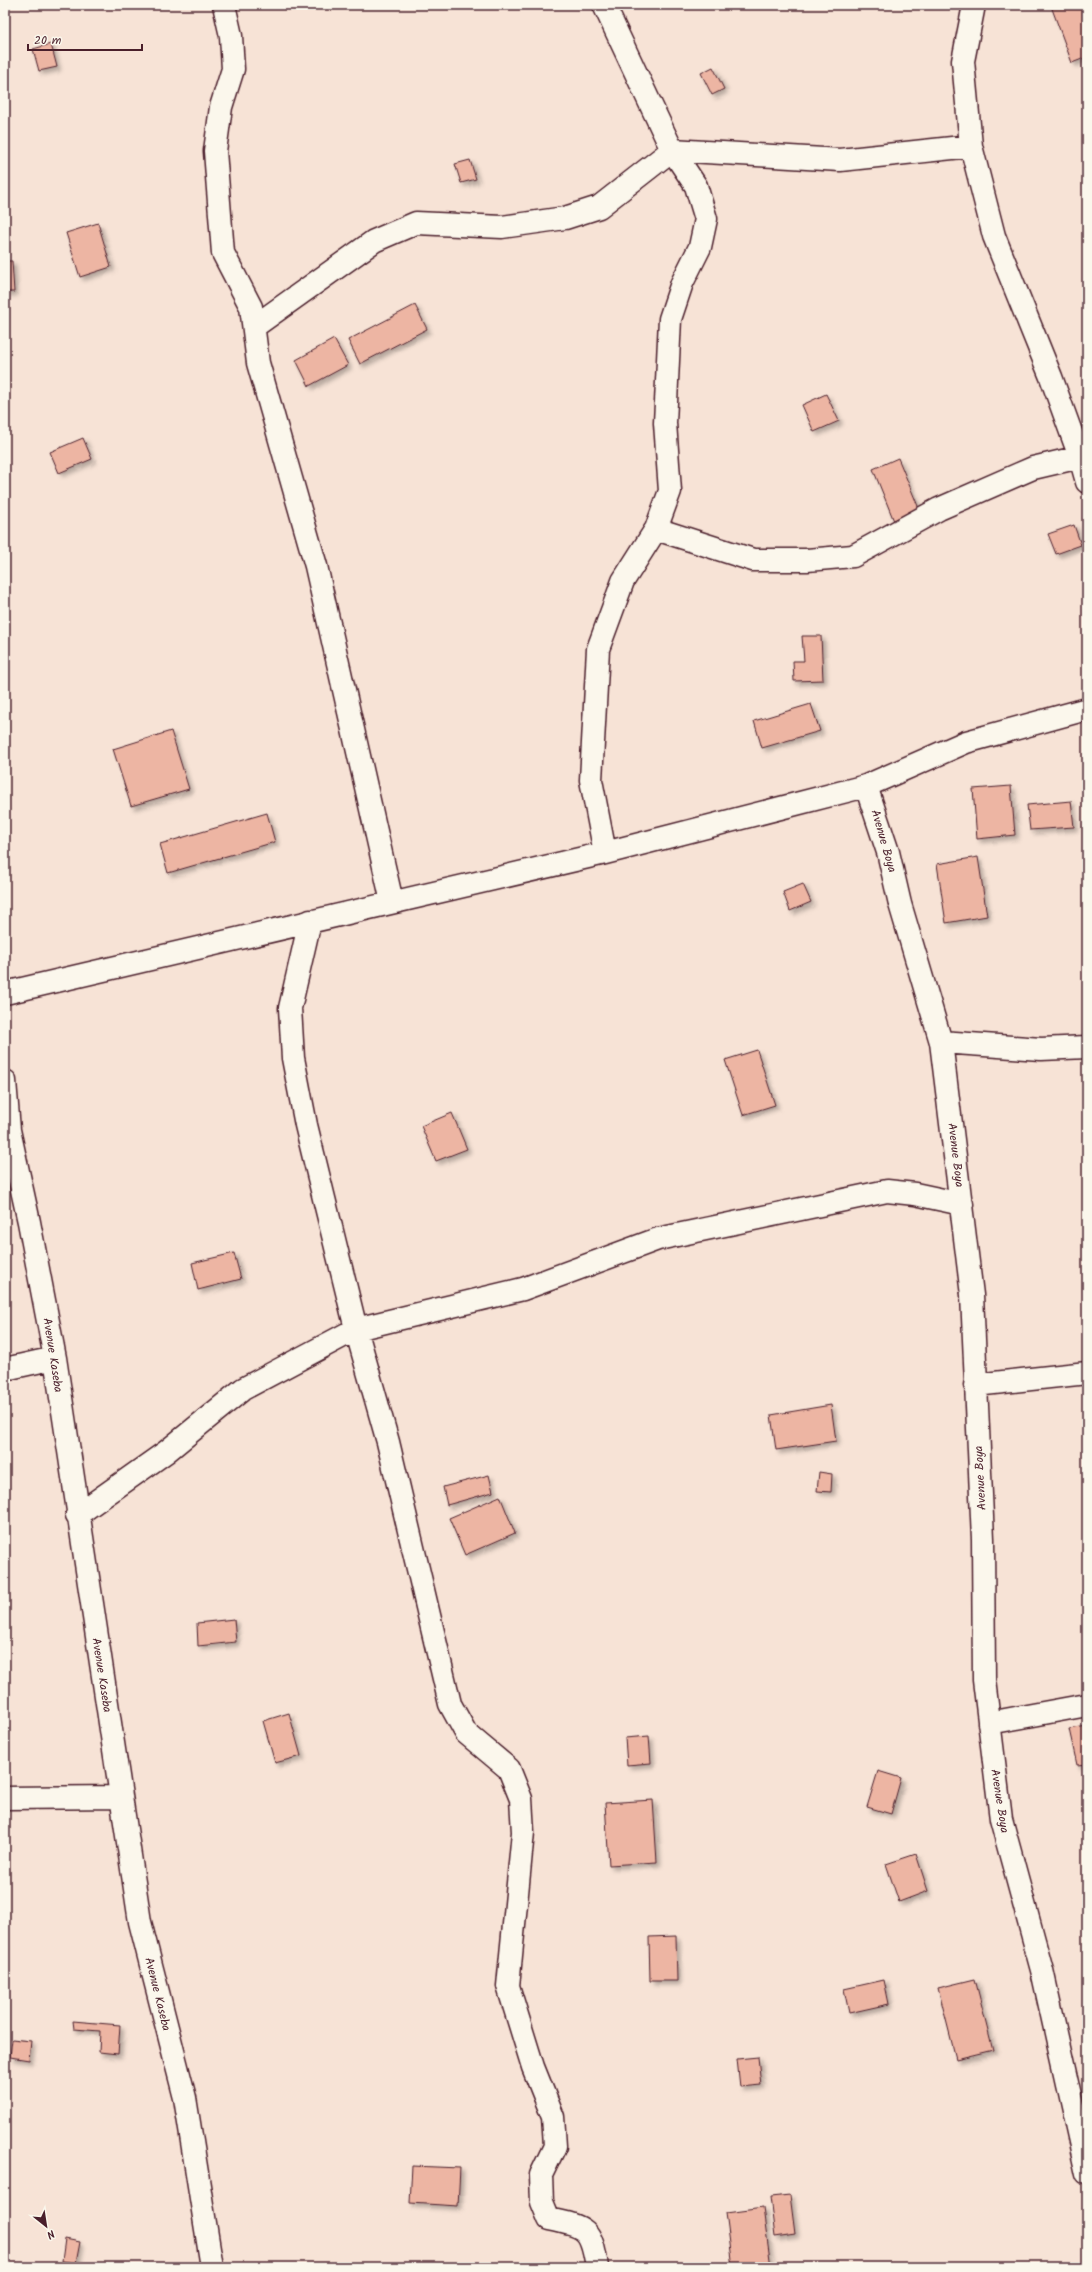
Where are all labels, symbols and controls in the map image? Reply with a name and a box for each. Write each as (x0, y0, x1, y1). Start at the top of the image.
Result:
scale bar (28, 26, 142, 52)
text: 20 m (34, 31, 62, 50)
street label: Avenue Boya (866, 808, 902, 875)
street label: Avenue Boya (942, 1122, 969, 1189)
street label: Avenue Kaseba (37, 1316, 68, 1394)
street label: Avenue Boya (969, 1445, 992, 1511)
street label: Avenue Kaseba (86, 1636, 117, 1714)
street label: Avenue Boya (985, 1768, 1014, 1835)
street label: Avenue Kaseba (139, 1955, 176, 2033)
north arrow (26, 2206, 66, 2246)
text: N (43, 2224, 58, 2243)

